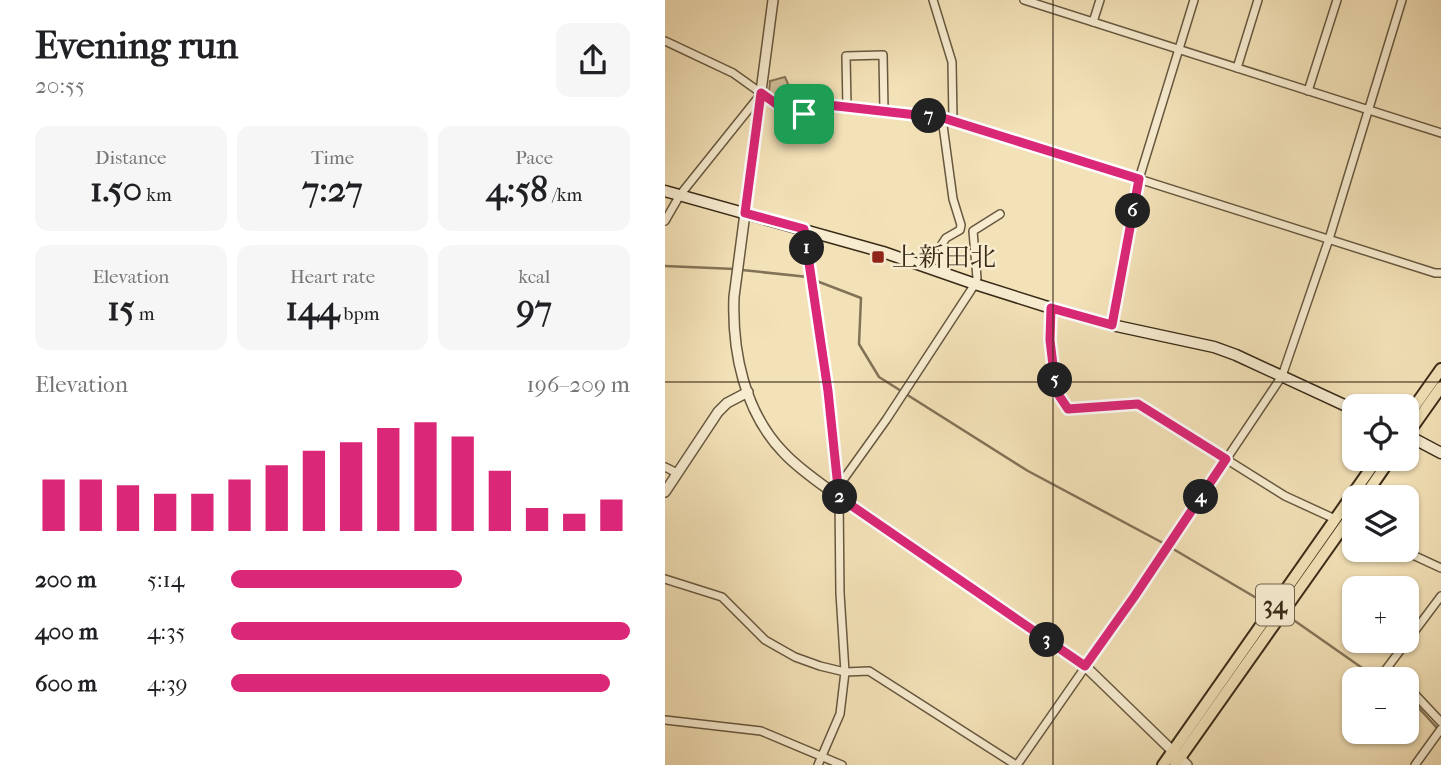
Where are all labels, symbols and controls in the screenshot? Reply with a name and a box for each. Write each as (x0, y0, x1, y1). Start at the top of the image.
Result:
text: Evening run (35, 23, 238, 68)
button: share (556, 23, 630, 97)
text: 20:55 (35, 72, 85, 99)
pin (774, 84, 834, 144)
icon: arrive (785, 95, 823, 133)
pin: 7 (911, 99, 947, 134)
text: 7 (924, 104, 933, 126)
text: Distance (95, 147, 167, 169)
text: Time (311, 147, 354, 169)
text: Pace (515, 147, 553, 169)
text: 1.50 (90, 169, 142, 210)
text: 7:27 (302, 169, 363, 210)
text: 4:58 (486, 169, 548, 210)
text: km (142, 184, 172, 206)
text: /km (548, 184, 582, 206)
pin: 6 (1115, 194, 1151, 228)
text: 6 (1127, 199, 1138, 221)
pin: 1 (789, 230, 825, 266)
text: 1 (803, 236, 810, 258)
place label: 上新田北 (892, 242, 996, 273)
marker: 上新田北 (870, 249, 886, 265)
text: Elevation (92, 266, 169, 288)
text: Heart rate (290, 266, 375, 288)
text: kcal (518, 266, 550, 288)
text: 15 (107, 288, 135, 329)
text: 144 (285, 288, 339, 329)
text: 97 (517, 288, 552, 329)
text: m (135, 303, 155, 325)
text: bpm (339, 303, 380, 325)
pin: 5 (1037, 362, 1073, 398)
text: 5 (1050, 368, 1059, 390)
text: Elevation (35, 371, 128, 398)
text: 196–209 m (527, 371, 630, 398)
map controls (1342, 394, 1419, 744)
button: locate (1342, 394, 1419, 471)
pin: 2 (823, 480, 857, 514)
pin: 4 (1183, 480, 1219, 514)
text: 2 (835, 485, 844, 507)
text: 4 (1195, 485, 1206, 507)
button: layers (1342, 485, 1419, 562)
text: 200 m (35, 566, 96, 593)
text: 5:14 (147, 566, 184, 593)
button: + (1342, 576, 1419, 653)
road number: 34 (1256, 584, 1294, 626)
text: 400 m (35, 618, 98, 645)
text: 4:35 (147, 618, 186, 645)
pin: 3 (1029, 622, 1065, 658)
text: 3 (1043, 628, 1050, 650)
button: − (1342, 667, 1419, 744)
text: 600 m (35, 670, 97, 697)
text: 4:39 (147, 670, 188, 697)

